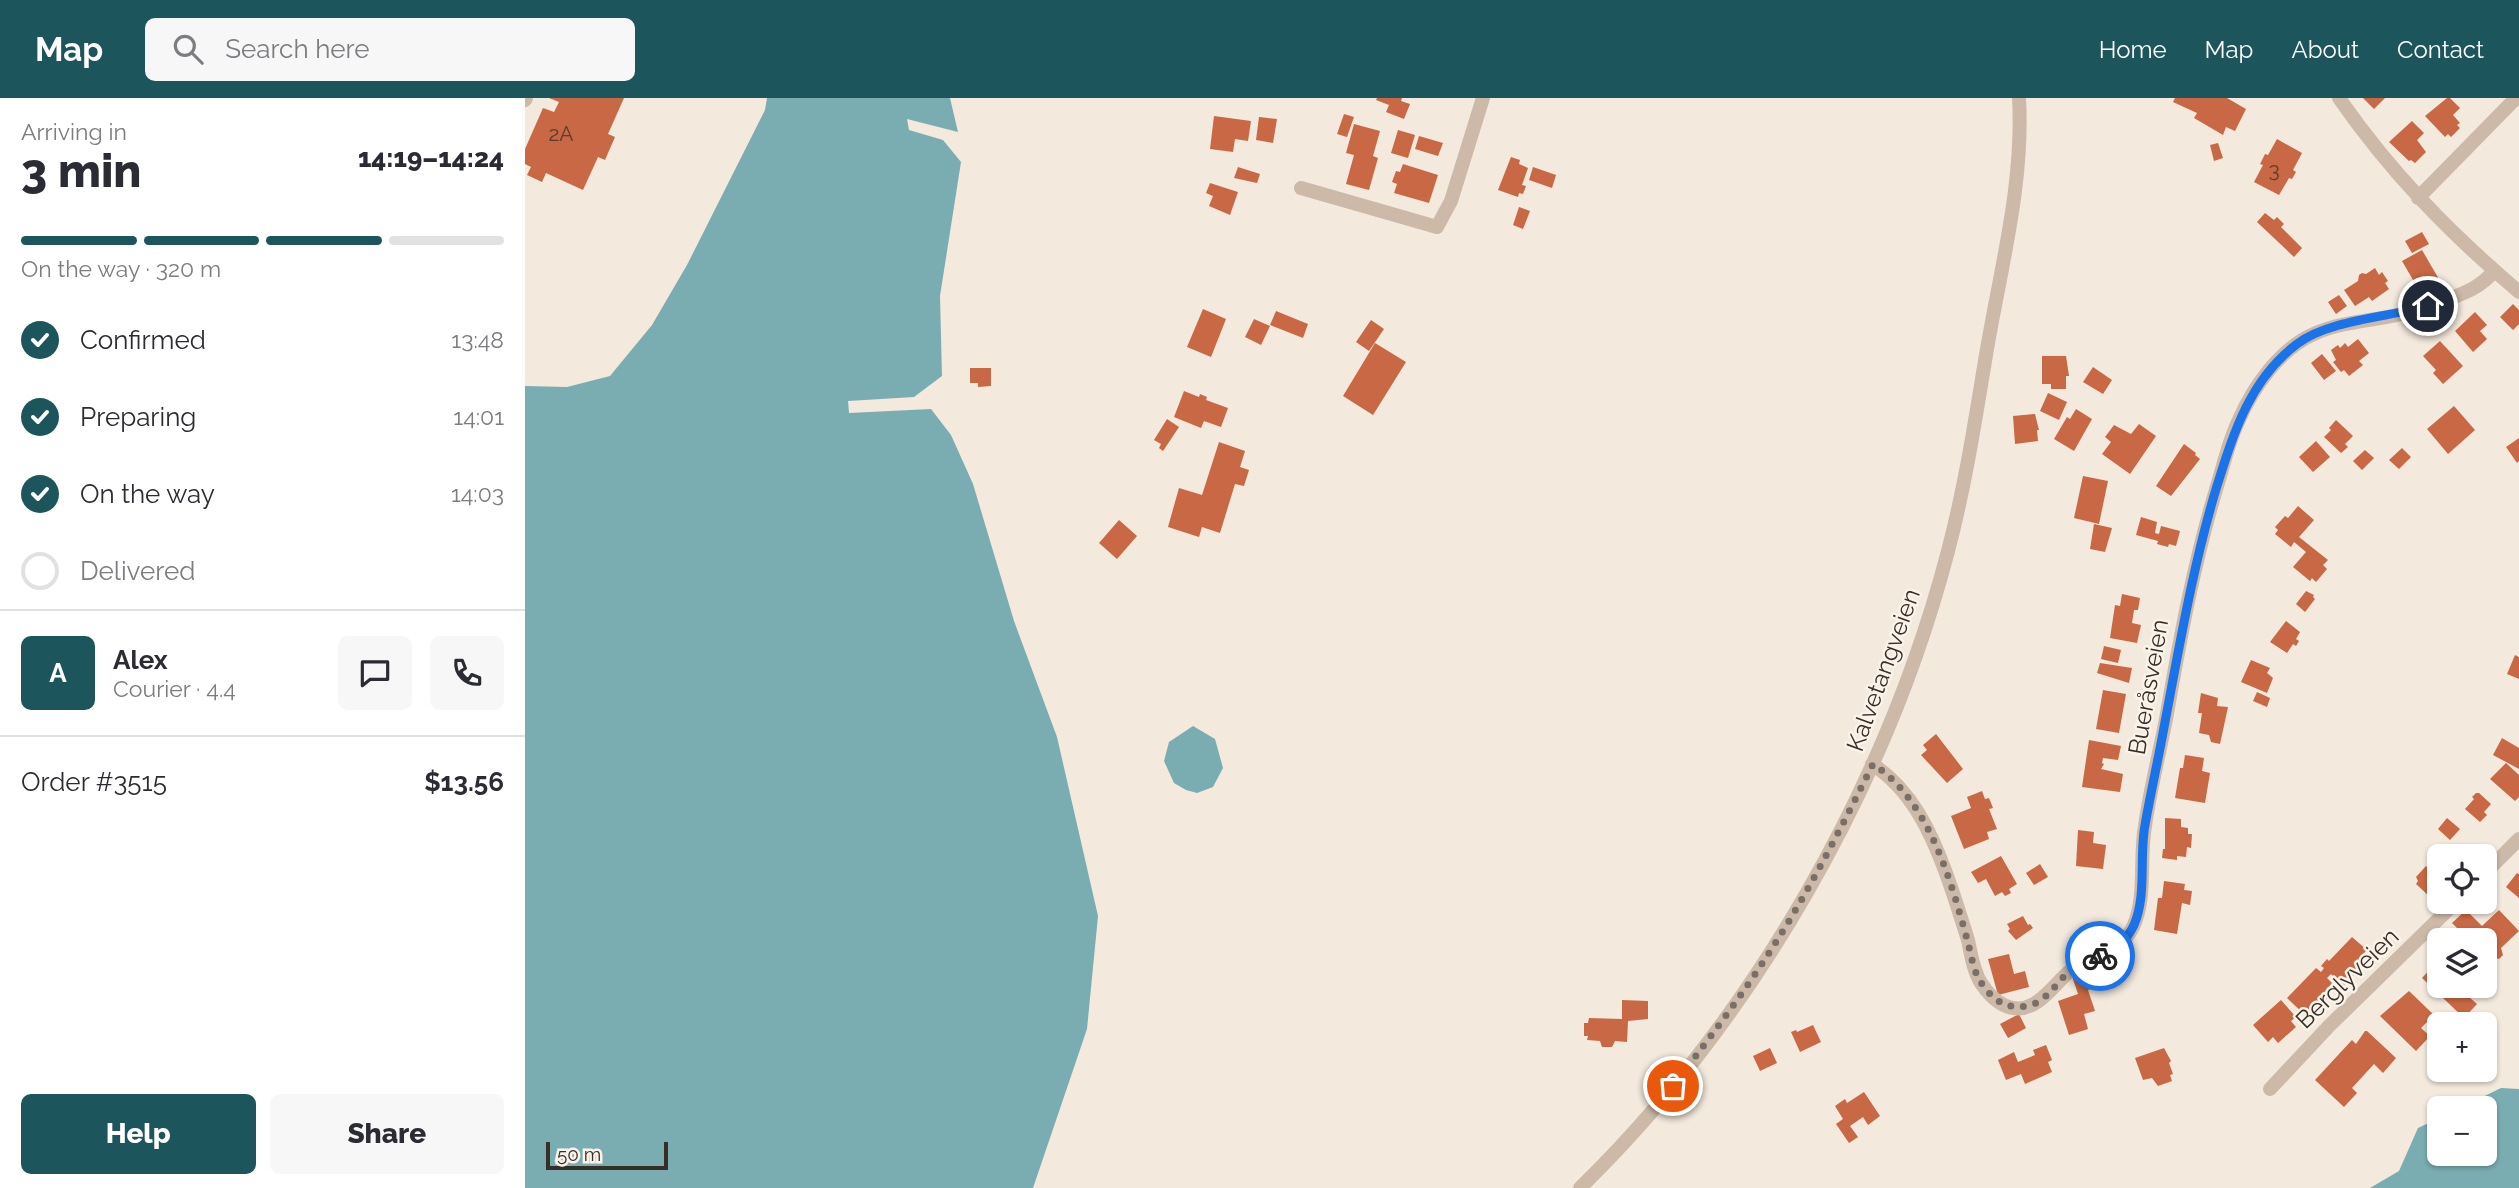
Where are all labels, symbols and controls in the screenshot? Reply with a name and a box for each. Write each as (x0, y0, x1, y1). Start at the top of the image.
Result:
search box (145, 18, 635, 81)
text: Map (35, 30, 103, 69)
icon: search (169, 30, 207, 68)
text: Search here (225, 34, 370, 64)
text: Home (2099, 35, 2167, 64)
text: Map (2205, 35, 2253, 64)
text: About (2291, 35, 2359, 64)
text: Contact (2397, 35, 2484, 64)
text: Arriving in (21, 118, 127, 145)
house number: 2A (548, 121, 574, 146)
text: 14:19–14:24 (358, 143, 504, 173)
text: 3 min (21, 144, 141, 198)
house number: 3 (2268, 157, 2280, 182)
text: On the way · 320 m (21, 255, 221, 282)
pin (2398, 276, 2458, 336)
icon: home (2409, 287, 2447, 325)
icon: check (21, 321, 59, 359)
text: Confirmed (80, 325, 206, 355)
text: 13:48 (451, 326, 504, 353)
icon: check (21, 398, 59, 436)
text: Preparing (80, 402, 196, 432)
text: 14:01 (453, 403, 504, 430)
icon: check (21, 475, 59, 513)
text: On the way (80, 479, 215, 509)
text: 14:03 (451, 480, 504, 507)
text: Delivered (80, 556, 195, 586)
street label: Kalvetangveien (1840, 585, 1926, 755)
street label: Bueråsveien (2122, 617, 2174, 757)
button: chat (338, 636, 412, 710)
button: phone (430, 636, 504, 710)
text: Alex (113, 645, 168, 675)
text: A (49, 658, 67, 688)
text: Courier · 4.4 (113, 675, 236, 702)
text: Order #3515 (21, 767, 167, 797)
text: $13.56 (424, 767, 504, 797)
map controls (2427, 844, 2497, 1166)
button: locate (2427, 844, 2497, 914)
courier (2065, 921, 2135, 991)
street label: Berglyveien (2289, 922, 2405, 1034)
button: layers (2427, 928, 2497, 998)
icon: bike (2081, 937, 2119, 975)
button: + (2427, 1012, 2497, 1082)
pin (1643, 1056, 1703, 1116)
icon: bag (1654, 1067, 1692, 1105)
button: Help (21, 1094, 256, 1174)
button: Share (270, 1094, 504, 1174)
button: − (2427, 1096, 2497, 1166)
scale bar (546, 1139, 669, 1171)
text: 50 m (557, 1143, 601, 1165)

